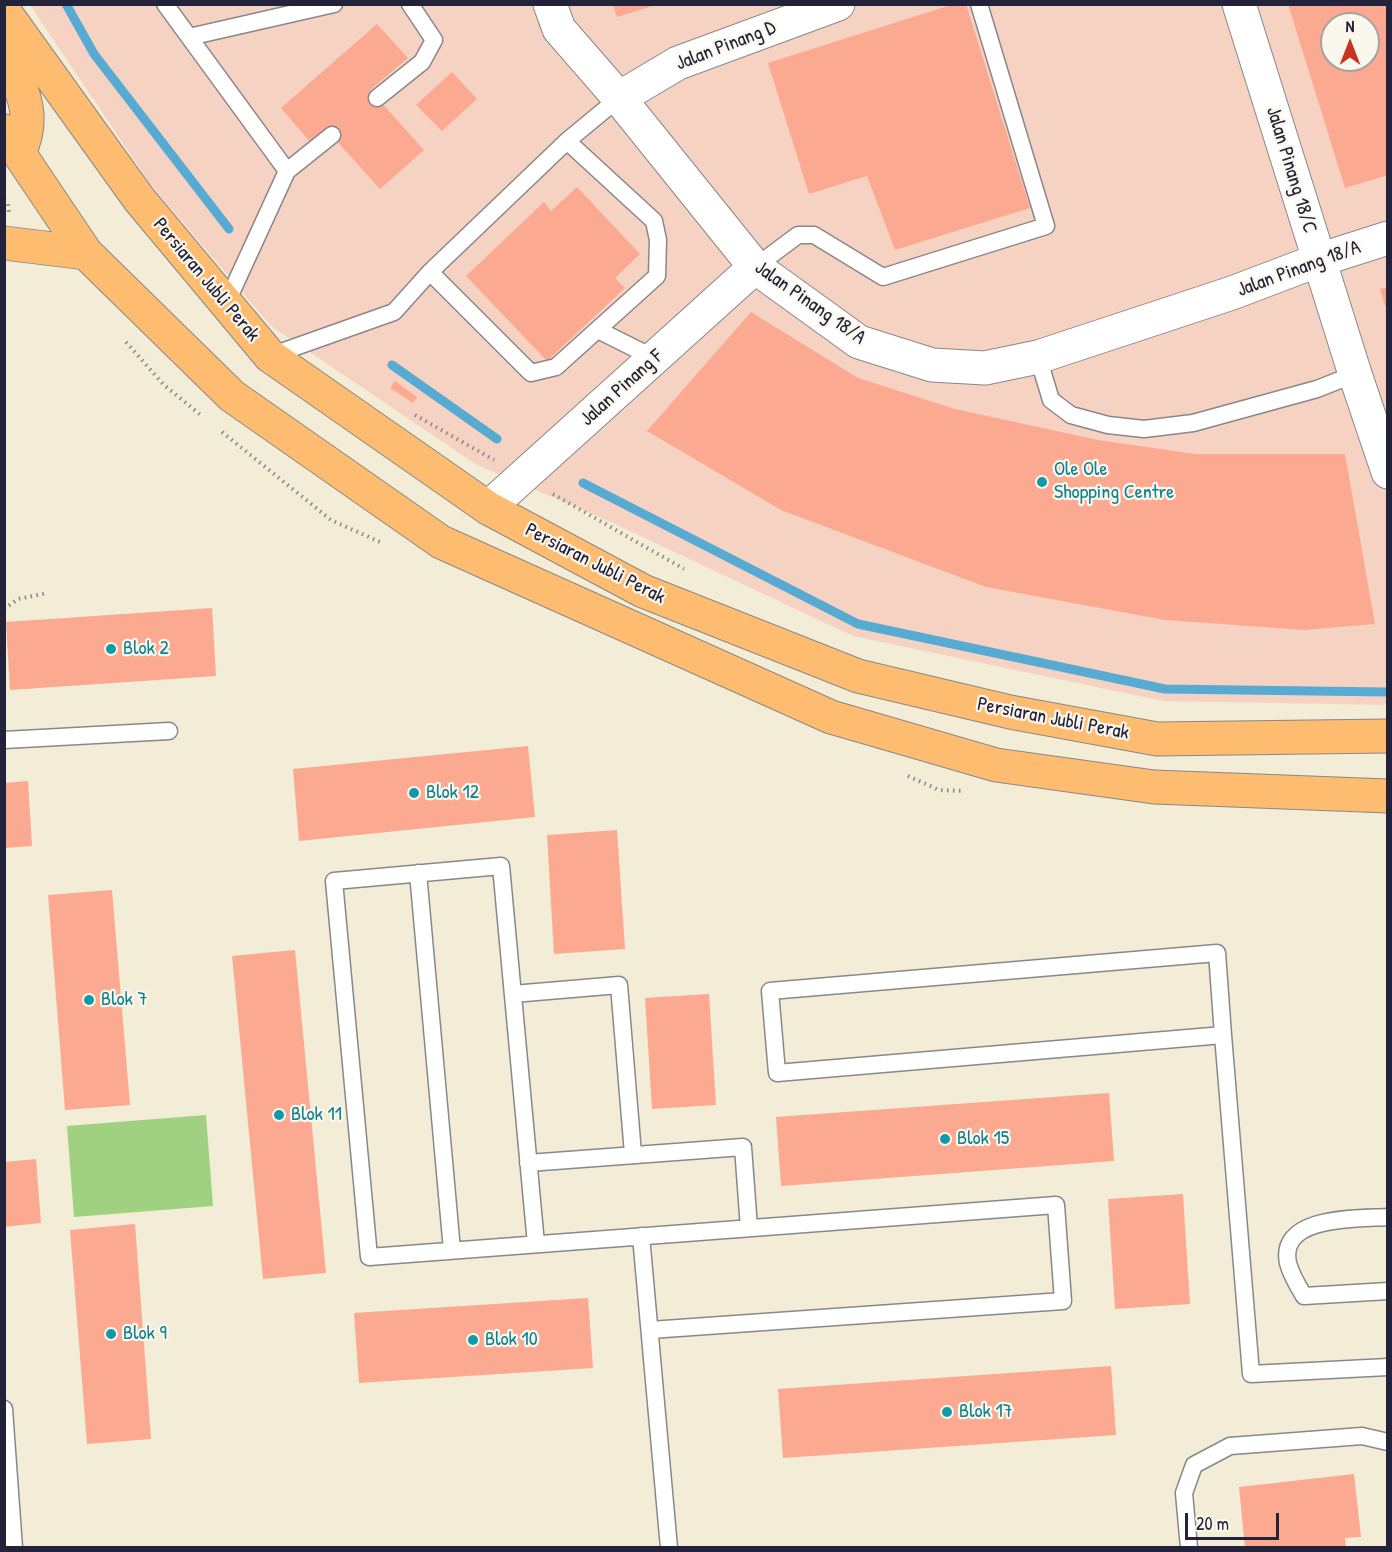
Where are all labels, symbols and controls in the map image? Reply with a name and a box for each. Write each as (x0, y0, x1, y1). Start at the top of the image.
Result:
north arrow (1320, 12, 1380, 72)
text: N (1346, 15, 1354, 37)
street label: Jalan Pinang D (673, 16, 779, 76)
street label: Jalan Pinang 18/C (1260, 104, 1322, 236)
street label: Persiaran Jubli Perak (147, 213, 265, 347)
street label: Jalan Pinang 18/A (1234, 236, 1364, 302)
street label: Jalan Pinang 18/A (750, 256, 870, 350)
street label: Jalan Pinang F (576, 345, 668, 431)
place label: Ole Ole Shopping Centre (1054, 458, 1174, 505)
marker: Ole Ole Shopping Centre (1035, 475, 1049, 489)
street label: Persiaran Jubli Perak (521, 518, 669, 610)
place label: Blok 2 (123, 637, 169, 661)
marker: Blok 2 (104, 642, 118, 656)
street label: Persiaran Jubli Perak (975, 693, 1131, 745)
place label: Blok 12 (426, 781, 479, 805)
marker: Blok 12 (407, 786, 421, 800)
place label: Blok 7 (101, 988, 147, 1012)
marker: Blok 7 (82, 993, 96, 1007)
place label: Blok 11 (291, 1103, 342, 1127)
marker: Blok 11 (272, 1108, 286, 1122)
place label: Blok 15 (957, 1127, 1009, 1151)
marker: Blok 15 (938, 1132, 952, 1146)
place label: Blok 9 (123, 1322, 167, 1346)
marker: Blok 9 (104, 1327, 118, 1341)
place label: Blok 10 (485, 1328, 538, 1352)
marker: Blok 10 (466, 1333, 480, 1347)
place label: Blok 17 (959, 1400, 1013, 1424)
marker: Blok 17 (940, 1405, 954, 1419)
scale bar (1188, 1501, 1282, 1539)
text: 20 m (1196, 1511, 1229, 1536)

